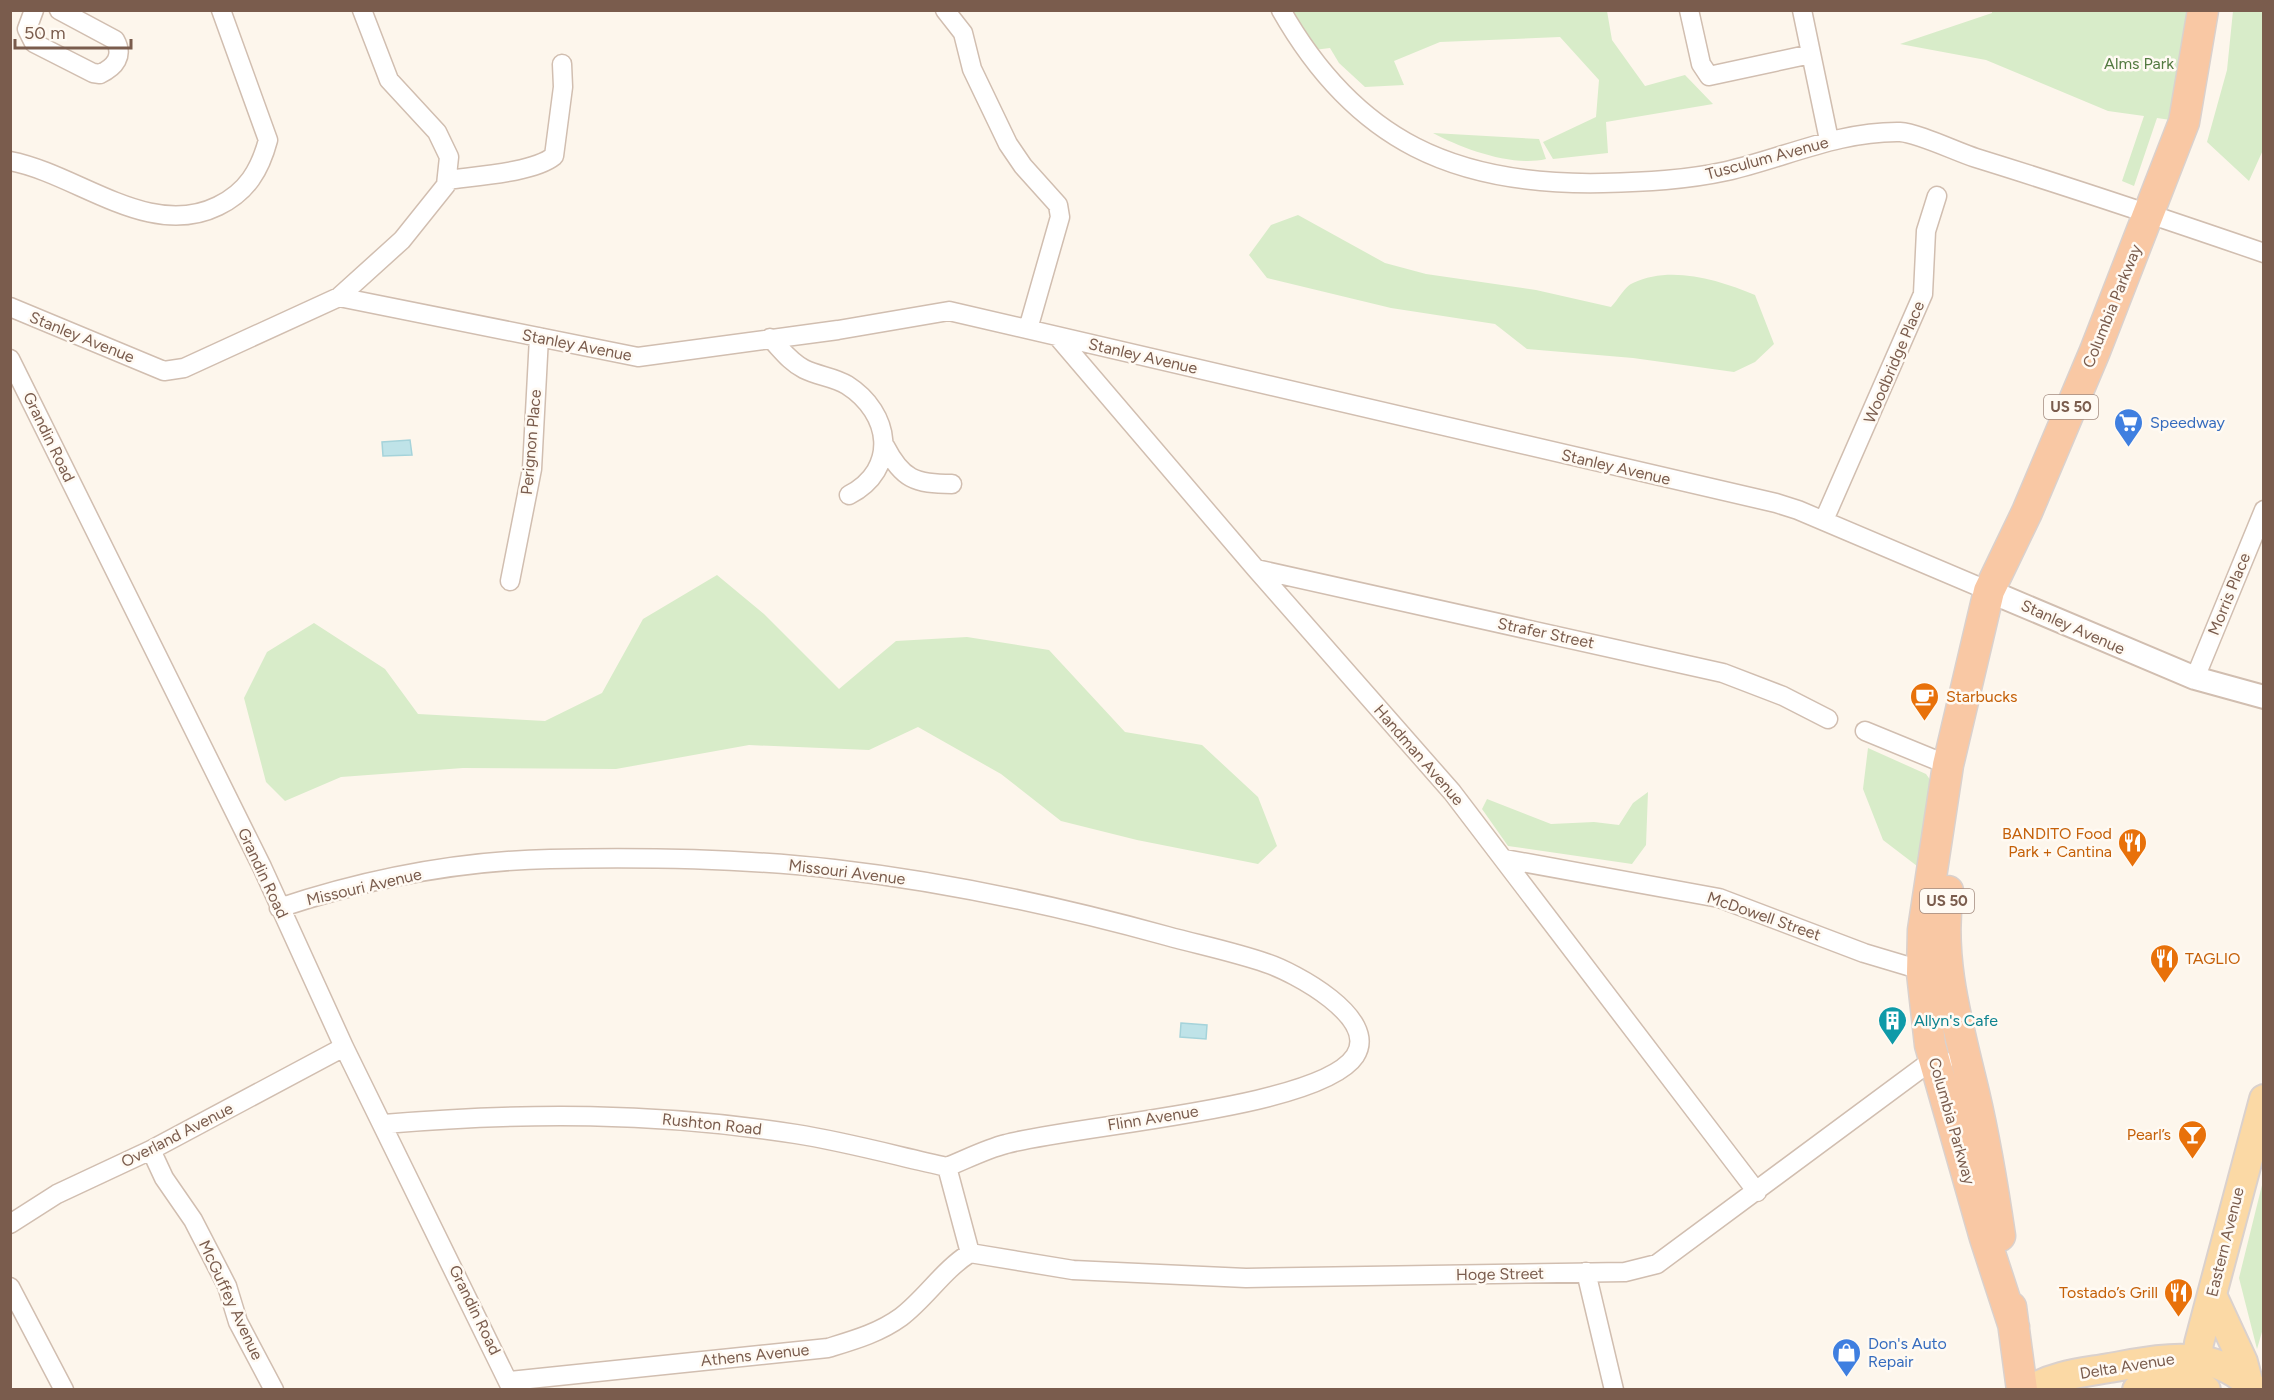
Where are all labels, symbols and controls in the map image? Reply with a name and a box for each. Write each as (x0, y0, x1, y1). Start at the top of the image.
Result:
scale bar (15, 12, 130, 50)
text: 50 m (24, 22, 66, 44)
park label: Alms Park (2104, 54, 2174, 73)
street label: Tusculum Avenue (1704, 132, 1831, 184)
street label: Columbia Parkway (2079, 241, 2146, 370)
street label: Woodbridge Place (1860, 298, 1928, 426)
street label: Stanley Avenue (27, 307, 137, 367)
street label: Stanley Avenue (520, 325, 634, 365)
street label: Stanley Avenue (1087, 334, 1200, 378)
street label: Perignon Place (517, 388, 545, 496)
street label: Grandin Road (19, 389, 79, 485)
road number: US 50 (2044, 395, 2098, 419)
supermarket icon: Speedway (2113, 406, 2145, 448)
place label: Speedway (2150, 413, 2226, 432)
street label: Stanley Avenue (1560, 445, 1673, 489)
street label: Morris Place (2204, 550, 2254, 638)
street label: Stanley Avenue (2018, 596, 2128, 658)
street label: Strafer Street (1496, 614, 1596, 652)
cafe icon: Starbucks (1909, 680, 1941, 722)
place label: Starbucks (1946, 687, 2018, 706)
street label: Handman Avenue (1370, 701, 1468, 809)
place label: BANDITO Food Park + Cantina (2002, 824, 2112, 861)
street label: Grandin Road (234, 825, 292, 921)
restaurant icon: BANDITO Food Park + Cantina (2117, 826, 2149, 868)
street label: Missouri Avenue (788, 855, 907, 889)
street label: Missouri Avenue (305, 864, 424, 909)
street label: McDowell Street (1705, 888, 1823, 944)
road number: US 50 (1920, 889, 1974, 913)
restaurant icon: TAGLIO (2148, 942, 2180, 984)
place label: TAGLIO (2185, 949, 2240, 968)
building icon: Allyn's Cafe (1877, 1004, 1909, 1046)
place label: Allyn's Cafe (1914, 1011, 1998, 1030)
street label: Columbia Parkway (1925, 1055, 1979, 1187)
street label: Overland Avenue (118, 1099, 236, 1171)
street label: Flinn Avenue (1106, 1101, 1200, 1135)
street label: Rushton Road (661, 1109, 763, 1139)
bar icon: Pearl’s (2176, 1118, 2208, 1160)
place label: Pearl’s (2127, 1125, 2171, 1144)
street label: Eastern Avenue (2202, 1185, 2248, 1299)
street label: McGuffey Avenue (195, 1237, 267, 1363)
street label: Grandin Road (445, 1262, 505, 1358)
street label: Hoge Street (1456, 1264, 1544, 1284)
restaurant icon: Tostado’s Grill (2163, 1276, 2195, 1318)
place label: Tostado’s Grill (2059, 1283, 2158, 1302)
place label: Don's Auto Repair (1868, 1334, 1947, 1371)
shop icon: Don's Auto Repair (1831, 1336, 1863, 1378)
street label: Athens Avenue (700, 1340, 810, 1370)
street label: Delta Avenue (2078, 1349, 2176, 1383)

